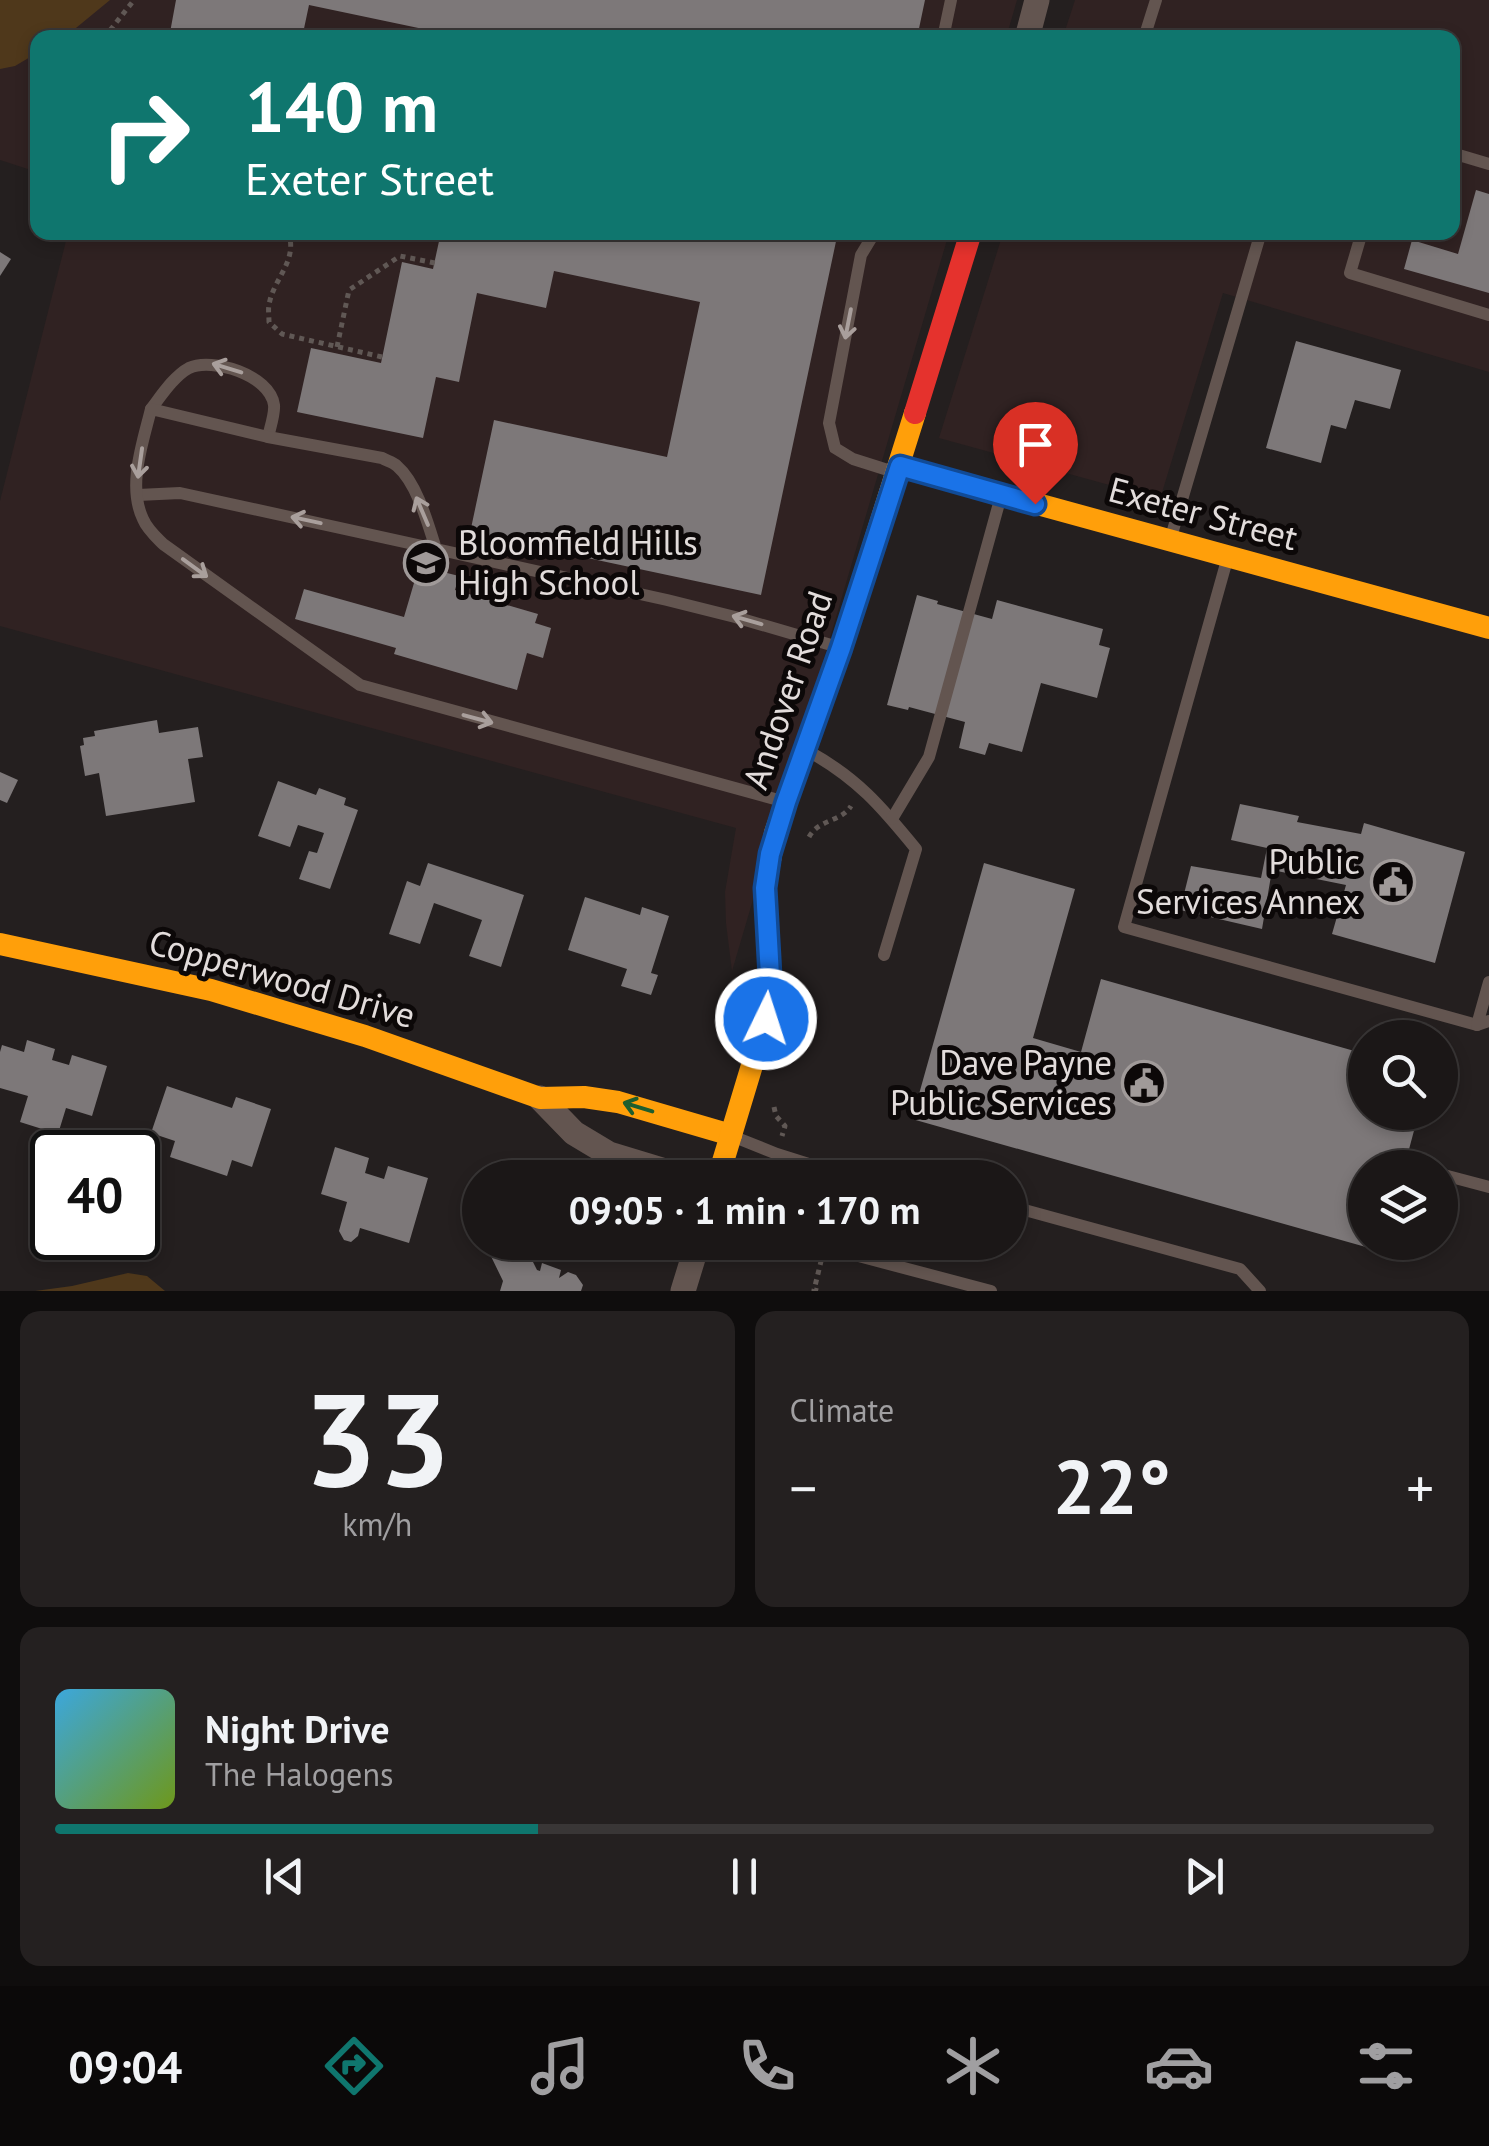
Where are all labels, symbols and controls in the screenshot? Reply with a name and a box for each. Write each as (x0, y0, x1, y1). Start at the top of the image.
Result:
text: 140 m (245, 61, 438, 151)
icon: right (80, 70, 210, 200)
text: Exeter Street (245, 149, 494, 207)
one-way arrow (837, 308, 856, 340)
one-way arrow (211, 358, 243, 376)
pin (993, 402, 1078, 505)
icon: arrive (1008, 417, 1063, 472)
one-way arrow (130, 446, 148, 478)
street label: Exeter Street (1104, 466, 1303, 560)
one-way arrow (412, 496, 430, 527)
one-way arrow (291, 510, 323, 528)
place label: Bloomfield Hills High School (458, 519, 698, 605)
school or university icon: Bloomfield Hills High School (403, 540, 449, 586)
one-way arrow (181, 557, 209, 578)
street label: Andover Road (732, 585, 842, 795)
one-way arrow (732, 610, 763, 628)
one-way arrow (462, 711, 493, 729)
place label: Public Services Annex (1136, 838, 1360, 924)
public building icon: Public Services Annex (1370, 859, 1416, 905)
street label: Copperwood Drive (144, 918, 421, 1038)
position arrow (714, 967, 818, 1071)
map controls (1348, 1020, 1458, 1260)
button: search (1348, 1020, 1458, 1130)
place label: Dave Payne Public Services (890, 1039, 1112, 1125)
public building icon: Dave Payne Public Services (1121, 1060, 1167, 1106)
one-way arrow (622, 1097, 654, 1115)
speed limit sign: 40 (30, 1130, 160, 1260)
button: layers (1348, 1150, 1458, 1260)
text: 09:05 · 1 min · 170 m (569, 1185, 920, 1234)
text: 33 (304, 1354, 451, 1522)
text: Climate (790, 1389, 894, 1431)
text: 22° (1053, 1438, 1171, 1535)
text: − (790, 1452, 817, 1523)
text: + (1406, 1452, 1434, 1523)
text: km/h (342, 1503, 412, 1545)
text: Night Drive (205, 1704, 389, 1753)
text: The Halogens (205, 1753, 393, 1795)
icon: previous (257, 1849, 312, 1904)
icon: pause (717, 1849, 772, 1904)
icon: next (1177, 1849, 1232, 1904)
icon: directions (319, 2031, 389, 2101)
icon: music (525, 2031, 595, 2101)
icon: phone (732, 2031, 802, 2101)
icon: climate (938, 2031, 1008, 2101)
icon: car (1144, 2031, 1214, 2101)
icon: filters (1351, 2031, 1421, 2101)
text: 09:04 (68, 2037, 182, 2095)

